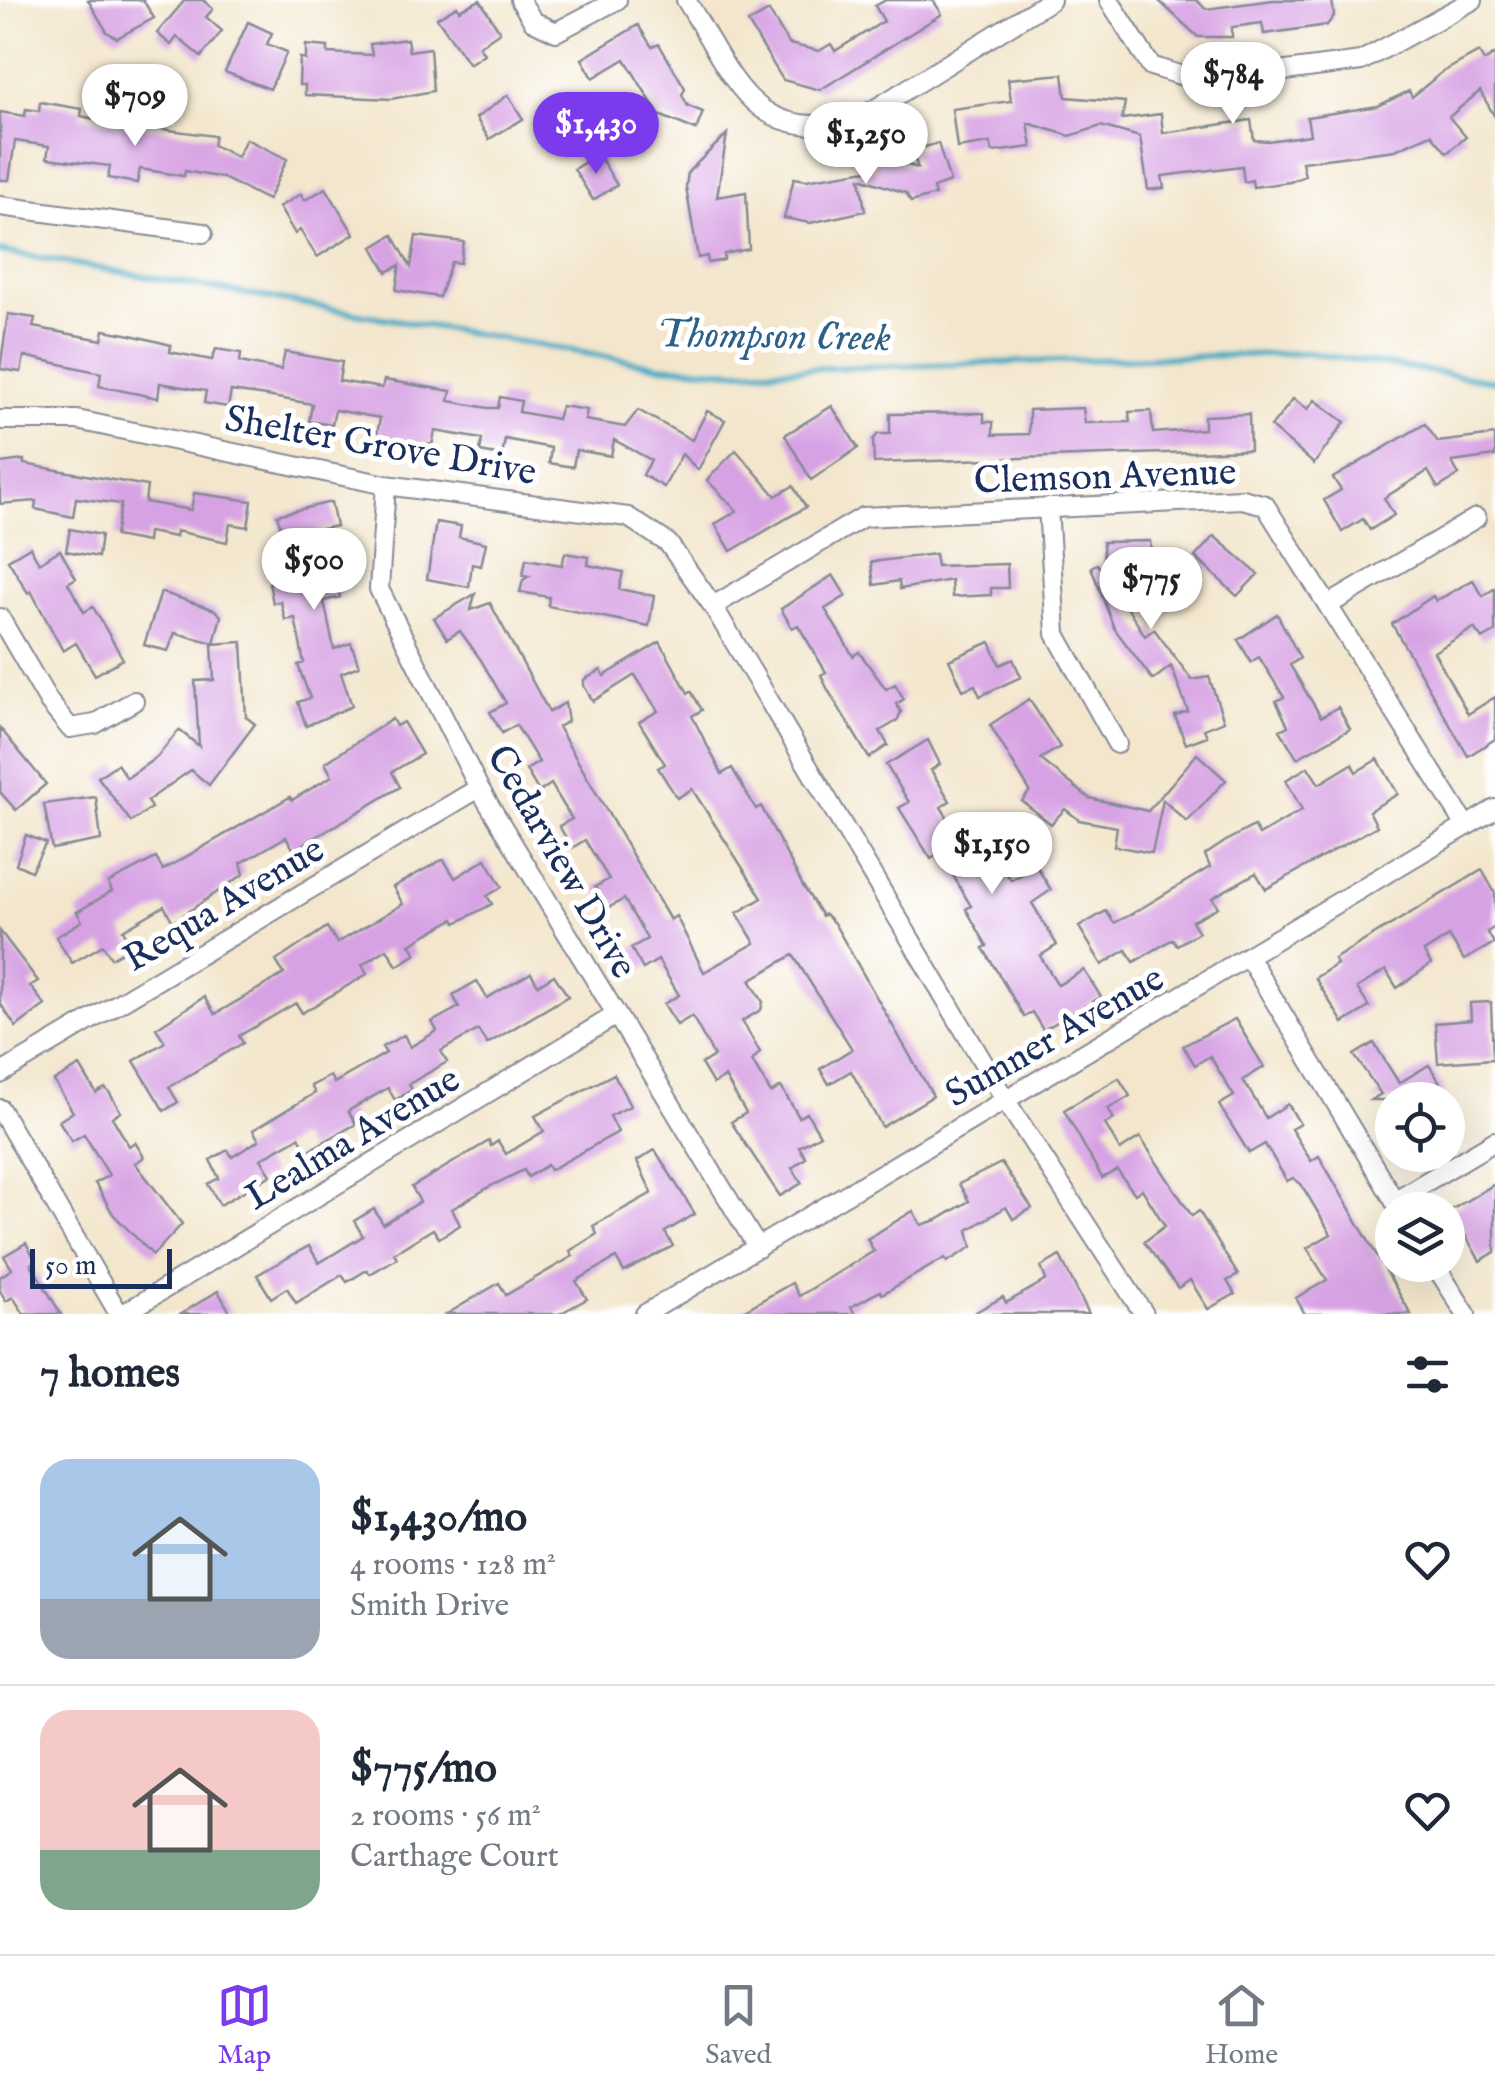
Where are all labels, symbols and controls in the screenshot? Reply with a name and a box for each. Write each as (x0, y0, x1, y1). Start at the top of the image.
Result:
pin: $784 (1174, 42, 1292, 127)
text: $784 (1203, 54, 1263, 95)
pin: $709 (76, 64, 194, 149)
text: $709 (104, 76, 166, 117)
pin: $1,430 (515, 92, 677, 177)
pin: $1,250 (785, 102, 947, 187)
text: $1,430 (555, 104, 637, 145)
text: $1,250 (826, 114, 906, 155)
water label: Thompson Creek (656, 310, 891, 365)
street label: Shelter Grove Drive (221, 396, 540, 498)
street label: Clemson Avenue (973, 449, 1237, 507)
pin: $500 (255, 528, 373, 613)
text: $500 (284, 540, 344, 581)
pin: $775 (1092, 547, 1210, 632)
text: $775 (1121, 559, 1181, 600)
street label: Cedarview Drive (474, 737, 647, 988)
pin: $1,150 (911, 812, 1073, 897)
text: $1,150 (953, 824, 1031, 865)
street label: Requa Avenue (116, 827, 334, 984)
street label: Sumner Avenue (938, 956, 1173, 1120)
street label: Lealma Avenue (238, 1057, 470, 1222)
map controls (1375, 1082, 1465, 1282)
button: locate (1375, 1082, 1465, 1172)
button: layers (1375, 1192, 1465, 1282)
scale bar (30, 1244, 172, 1288)
text: 50 m (45, 1249, 97, 1284)
icon: filters (1400, 1347, 1455, 1402)
text: 7 homes (40, 1348, 180, 1401)
text: $1,430/mo (350, 1492, 527, 1545)
icon: home (120, 1499, 240, 1619)
icon: heart (1400, 1532, 1455, 1587)
text: 4 rooms · 128 m² (350, 1545, 556, 1586)
text: Smith Drive (350, 1586, 509, 1627)
text: $775/mo (350, 1743, 497, 1796)
icon: home (120, 1750, 240, 1870)
icon: heart (1400, 1783, 1455, 1838)
text: 2 rooms · 56 m² (350, 1796, 541, 1837)
text: Carthage Court (350, 1837, 559, 1878)
tab: Map (217, 1978, 272, 2073)
tab: Saved (705, 1978, 772, 2073)
tab: Home (1205, 1978, 1278, 2073)

